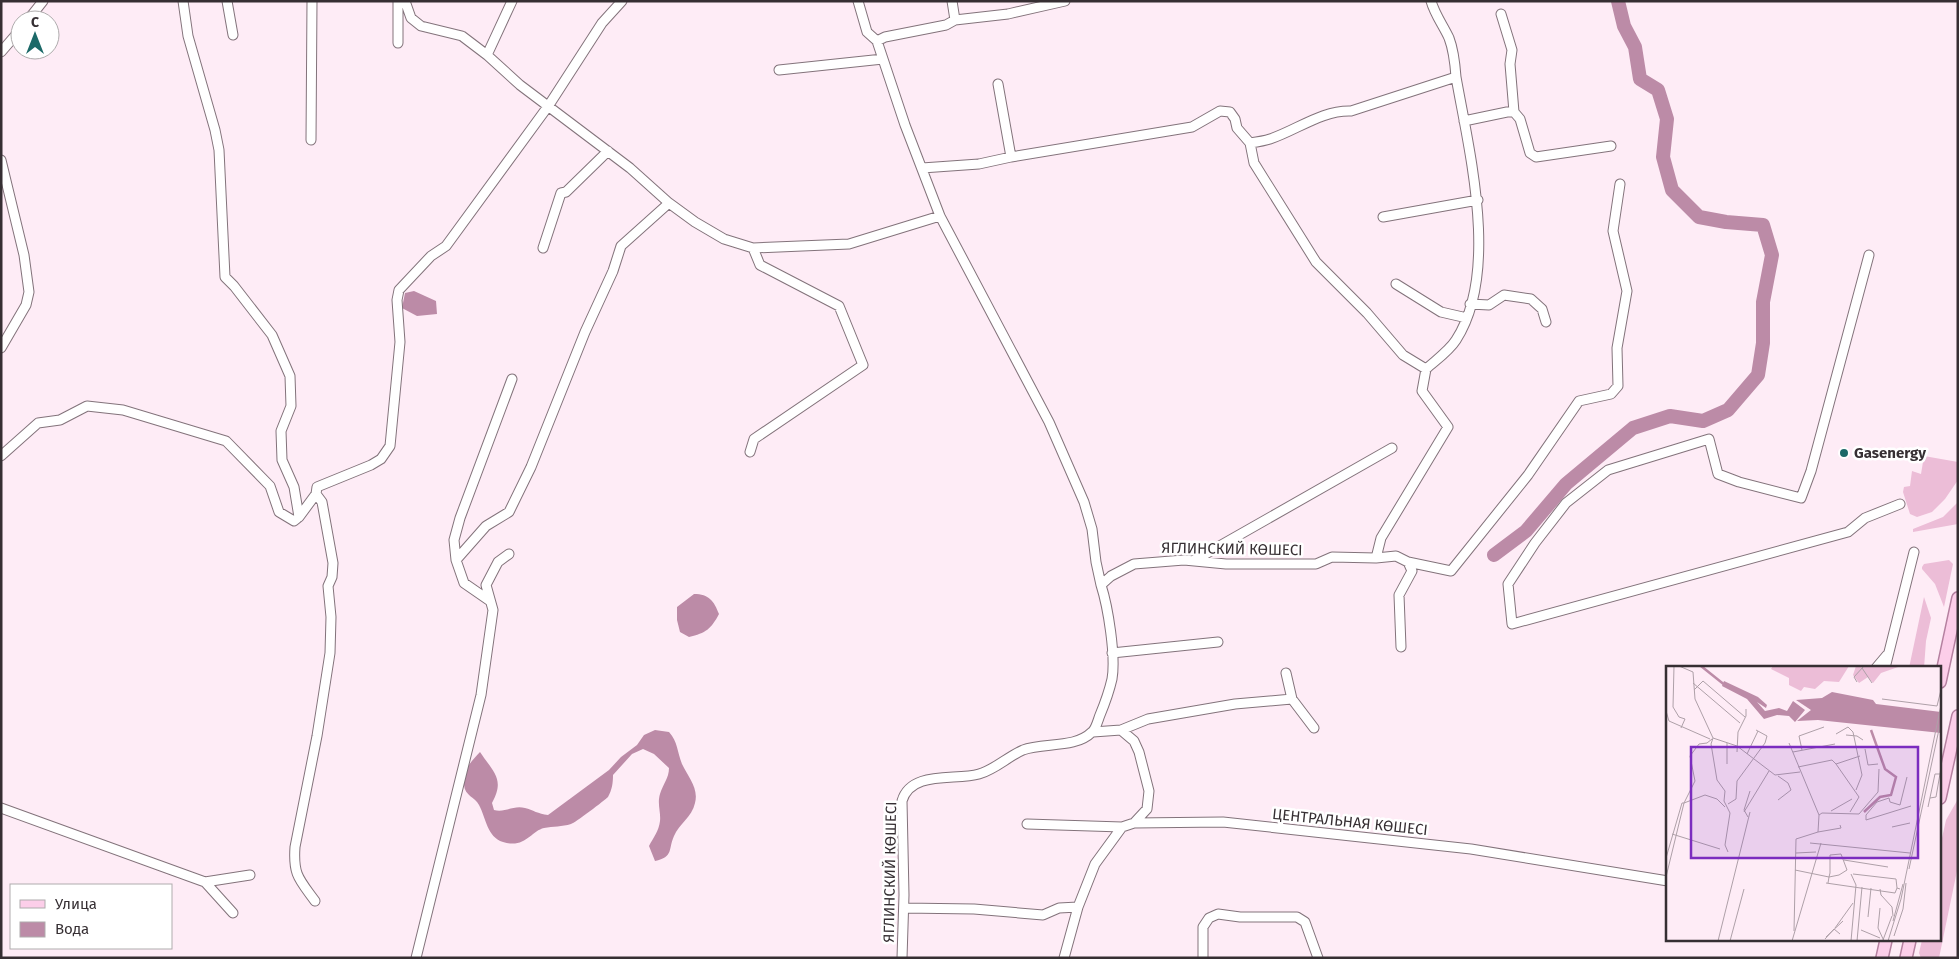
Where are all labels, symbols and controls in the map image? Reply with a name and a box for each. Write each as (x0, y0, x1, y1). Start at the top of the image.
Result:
north arrow (10, 10, 60, 60)
text: С (31, 14, 39, 31)
place label: Gasenergy (1854, 444, 1926, 462)
marker: Gasenergy (1838, 447, 1850, 459)
street label: ЯГЛИНСКИЙ КӨШЕСІ (1161, 539, 1303, 559)
inset map (1666, 666, 1942, 942)
street label: ЯГЛИНСКИЙ КӨШЕСІ (880, 801, 900, 943)
street label: ЦЕНТРАЛЬНАЯ КӨШЕСІ (1271, 805, 1429, 839)
legend (10, 884, 172, 949)
text: Улица (55, 895, 97, 913)
text: Вода (55, 920, 89, 938)

